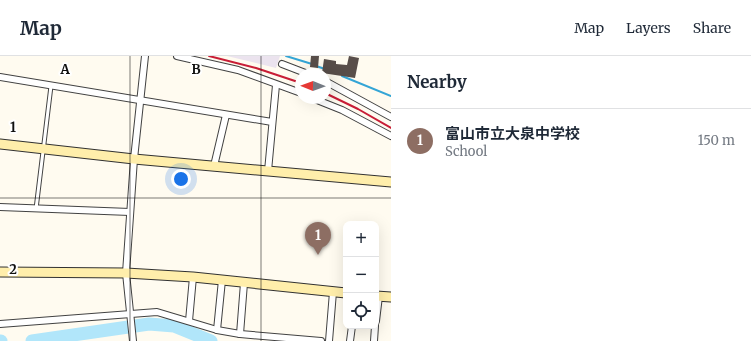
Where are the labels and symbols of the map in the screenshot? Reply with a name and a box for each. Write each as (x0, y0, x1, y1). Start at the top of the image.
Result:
text: A (59, 61, 70, 78)
text: B (191, 61, 201, 78)
north arrow (295, 68, 331, 104)
text: 1 (10, 119, 16, 136)
your location (171, 169, 191, 189)
pin: 1 (305, 222, 331, 255)
text: 2 (9, 261, 17, 278)

